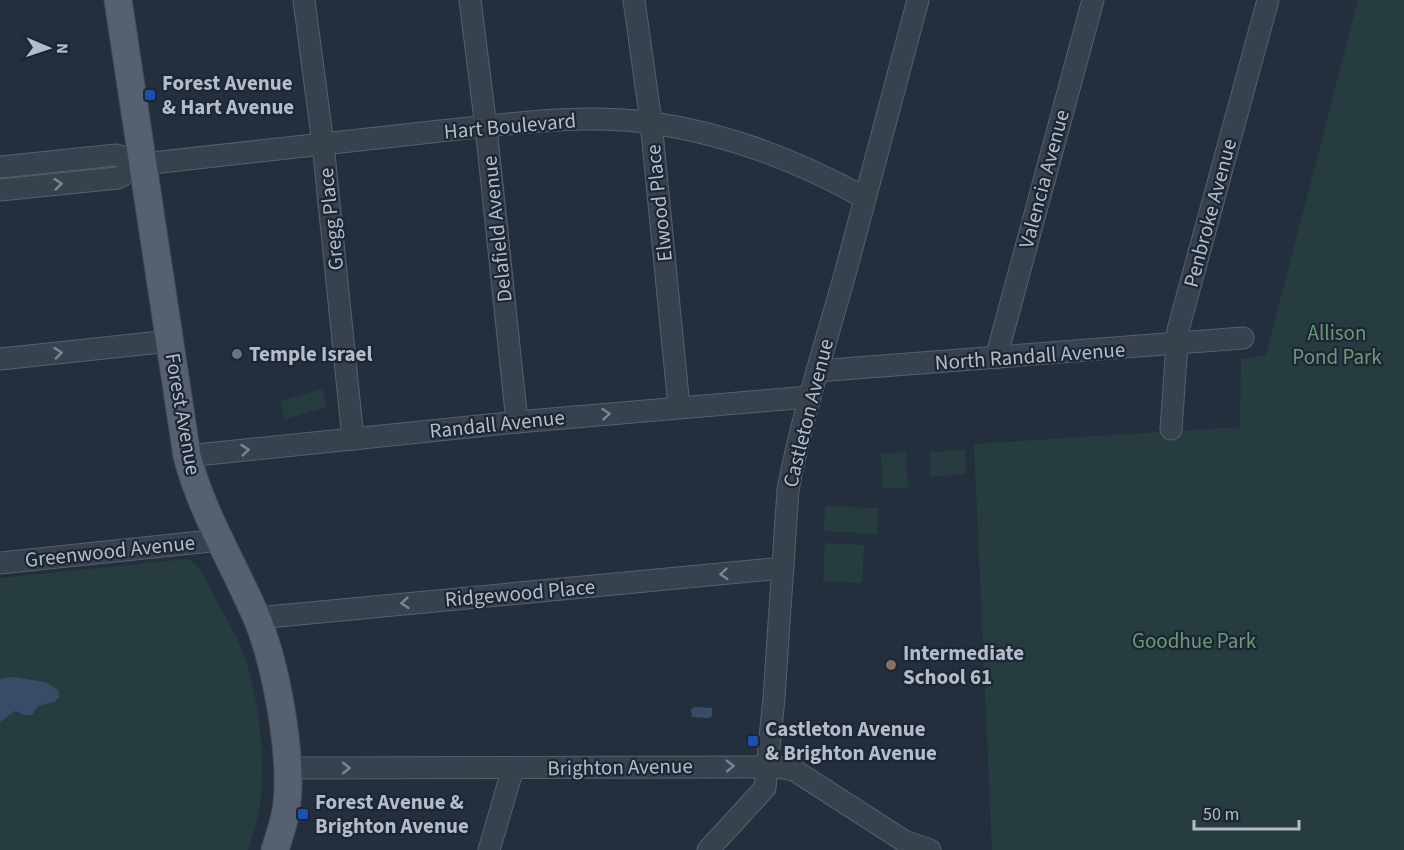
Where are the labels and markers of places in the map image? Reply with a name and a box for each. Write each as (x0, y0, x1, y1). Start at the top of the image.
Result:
place label: Forest Avenue & Hart Avenue (162, 68, 294, 122)
marker: Forest Avenue & Hart Avenue (143, 88, 157, 102)
place label: Temple Israel (249, 339, 372, 369)
marker: Temple Israel (230, 347, 244, 361)
place label: Intermediate School 61 (903, 638, 1024, 692)
marker: Intermediate School 61 (884, 658, 898, 672)
place label: Castleton Avenue & Brighton Avenue (765, 714, 937, 768)
marker: Castleton Avenue & Brighton Avenue (746, 734, 760, 748)
place label: Forest Avenue & Brighton Avenue (315, 787, 469, 841)
marker: Forest Avenue & Brighton Avenue (296, 807, 310, 821)

